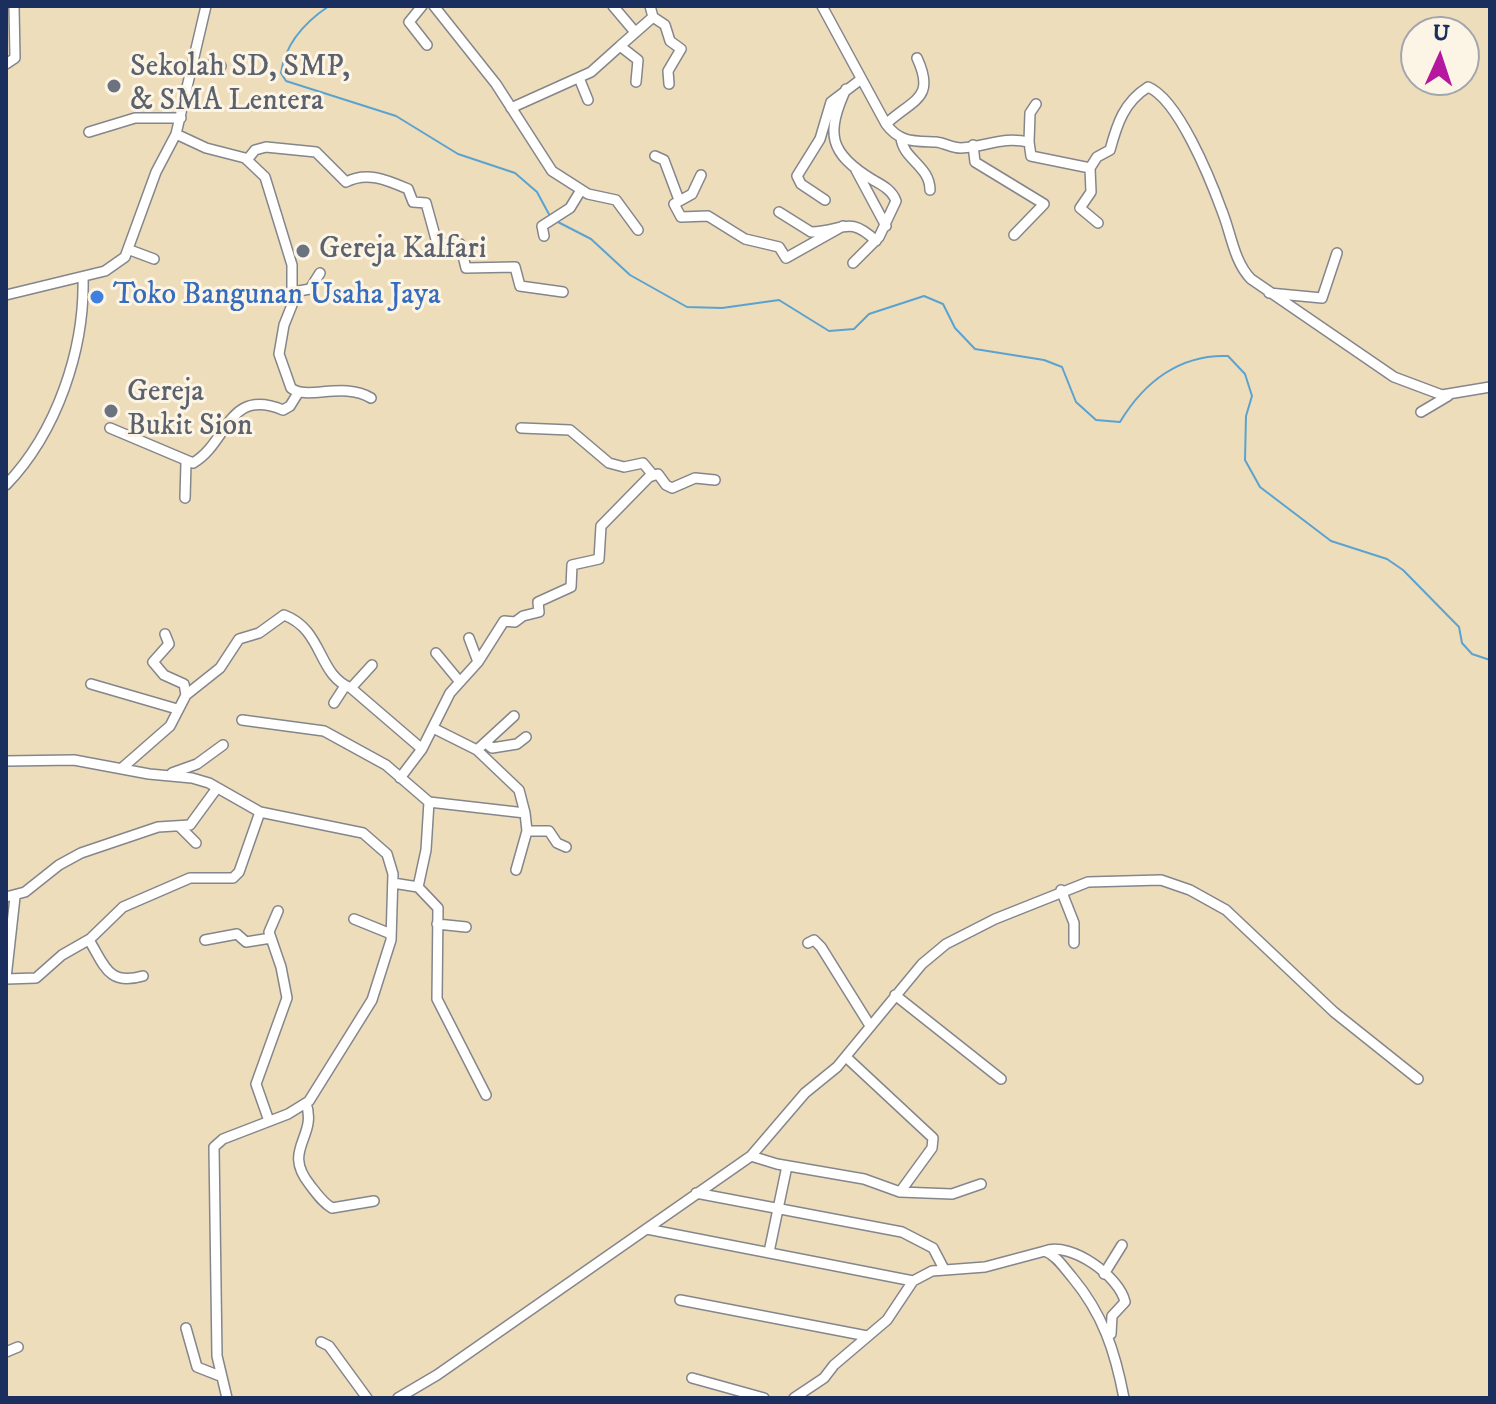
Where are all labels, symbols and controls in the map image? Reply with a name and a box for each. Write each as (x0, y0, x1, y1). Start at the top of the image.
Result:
north arrow (1400, 16, 1480, 96)
text: U (1432, 20, 1450, 47)
place label: Sekolah SD, SMP, & SMA Lentera (130, 51, 350, 122)
marker: Sekolah SD, SMP, & SMA Lentera (105, 77, 123, 95)
place label: Gereja Kalfari (319, 233, 486, 269)
marker: Gereja Kalfari (294, 242, 312, 260)
place label: Toko Bangunan Usaha Jaya (113, 279, 441, 315)
marker: Toko Bangunan Usaha Jaya (88, 288, 106, 306)
place label: Gereja Bukit Sion (127, 376, 253, 446)
marker: Gereja Bukit Sion (102, 402, 120, 420)

